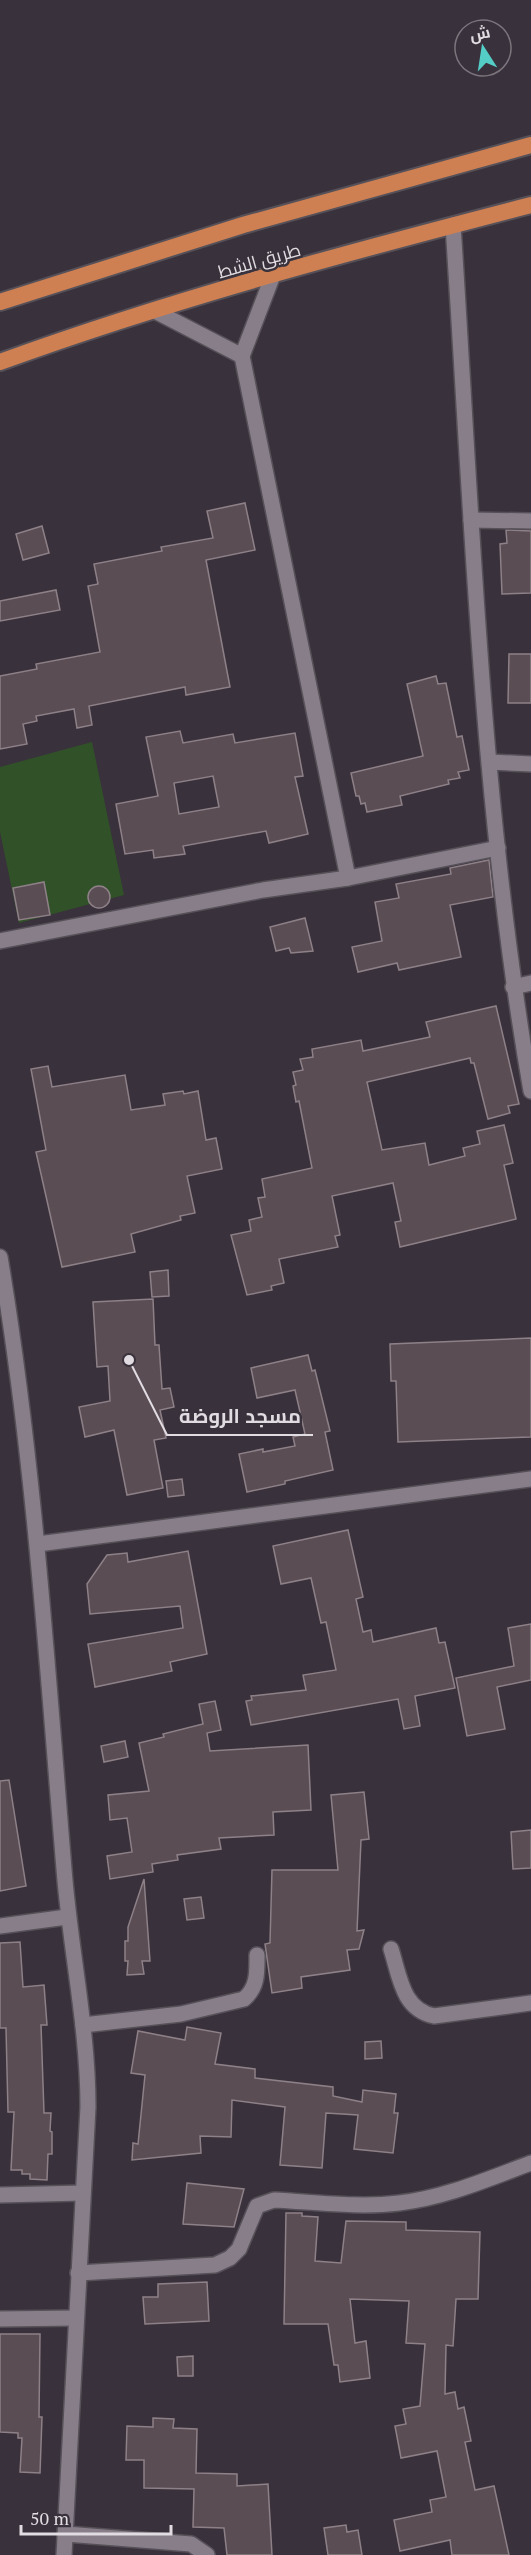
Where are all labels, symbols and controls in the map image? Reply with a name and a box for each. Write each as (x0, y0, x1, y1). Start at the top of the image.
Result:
north arrow (453, 18, 513, 78)
text: ش (468, 20, 492, 46)
street label: طريق الشط (215, 237, 303, 284)
callout: مسجد الروضة (167, 1397, 313, 1435)
text: مسجد الروضة (179, 1402, 301, 1429)
scale bar (21, 2498, 171, 2536)
text: 50 m (30, 2506, 70, 2530)

